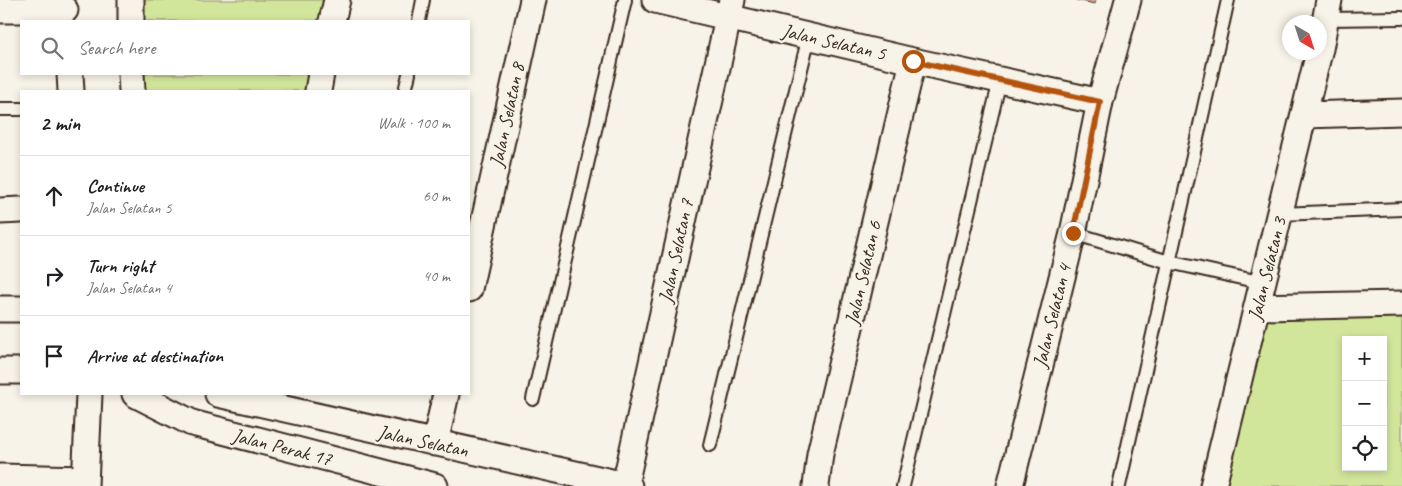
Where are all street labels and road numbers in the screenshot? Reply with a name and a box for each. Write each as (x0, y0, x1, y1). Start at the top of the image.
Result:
street label: Jalan Selatan 5 (779, 18, 889, 66)
street label: Jalan Selatan 8 (484, 59, 531, 170)
street label: Jalan Selatan 7 (653, 196, 699, 306)
street label: Jalan Selatan 3 (1242, 213, 1292, 324)
street label: Jalan Selatan 6 (839, 218, 887, 328)
street label: Jalan Selatan 4 (1027, 260, 1077, 371)
street label: Jalan Selatan (374, 419, 472, 463)
street label: Jalan Perak 17 (229, 422, 335, 472)

